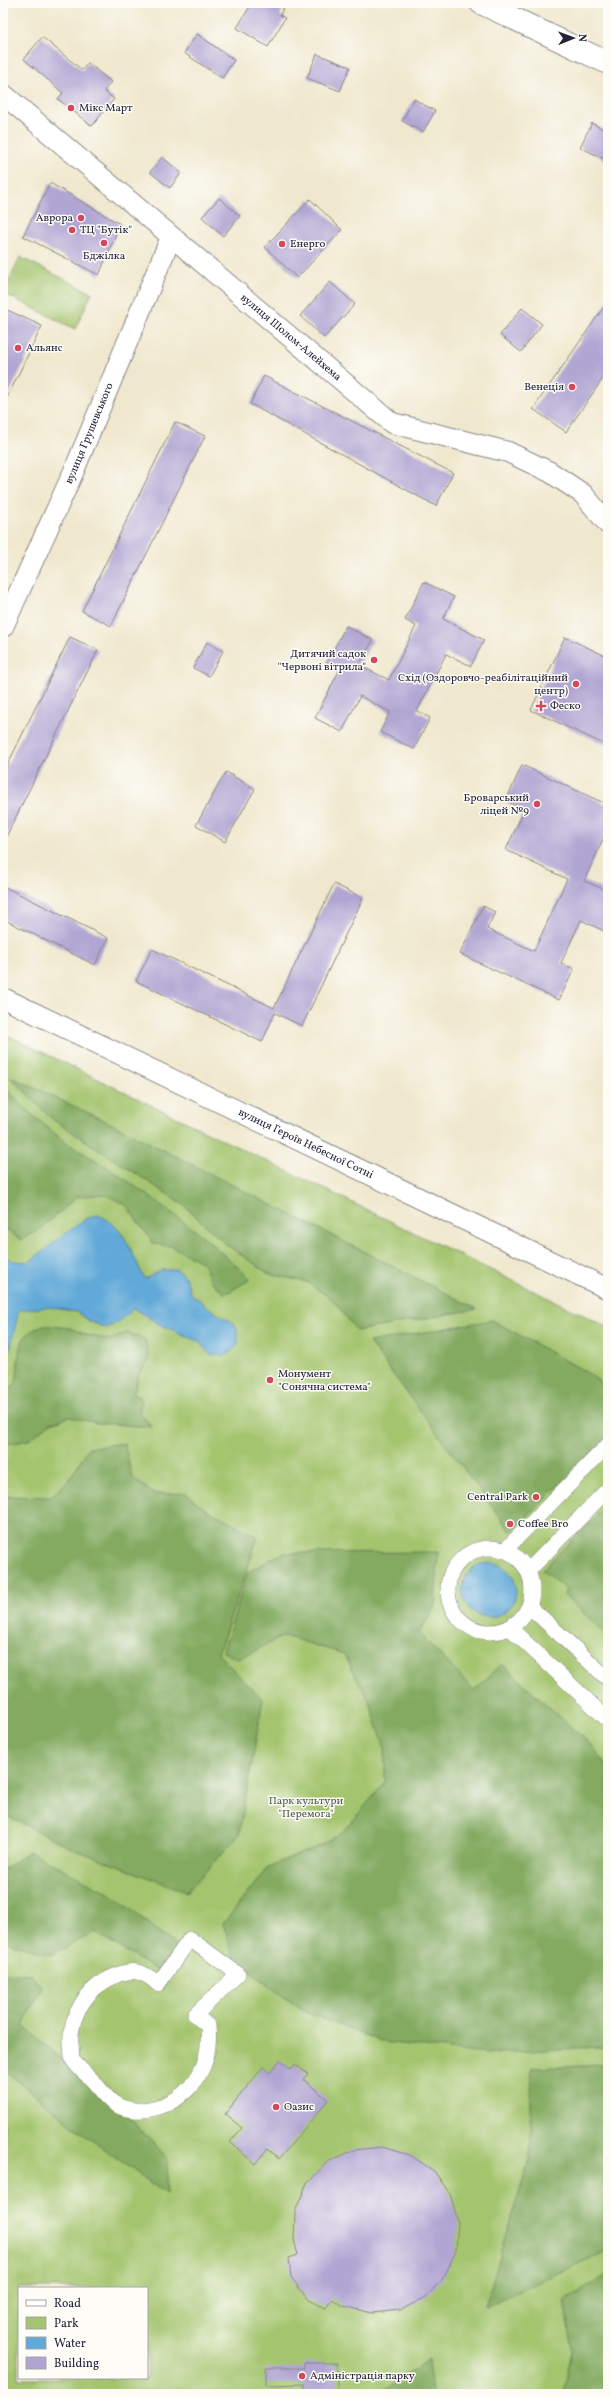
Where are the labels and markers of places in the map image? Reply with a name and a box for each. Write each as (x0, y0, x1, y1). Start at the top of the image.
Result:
place label: Мікс Март (79, 101, 133, 116)
marker: Мікс Март (66, 103, 76, 113)
place label: Аврора (36, 211, 74, 226)
marker: Аврора (76, 213, 86, 223)
place label: ТЦ "Бутік" (80, 223, 132, 238)
marker: ТЦ "Бутік" (67, 225, 77, 235)
place label: Енерго (290, 237, 326, 252)
marker: Бджілка (99, 238, 109, 248)
marker: Енерго (277, 239, 287, 249)
place label: Бджілка (83, 249, 126, 264)
place label: Альянс (26, 341, 63, 356)
marker: Альянс (13, 343, 23, 353)
place label: Венеція (524, 380, 564, 395)
marker: Венеція (567, 382, 577, 392)
place label: Дитячий садок "Червоні вітрила" (277, 647, 366, 675)
marker: Дитячий садок "Червоні вітрила" (369, 655, 379, 665)
place label: Схід (Оздоровчо-реабілітаційний центр) (398, 671, 568, 699)
marker: Схід (Оздоровчо-реабілітаційний центр) (571, 679, 581, 689)
place label: Феско (550, 699, 581, 714)
marker: Феско (535, 700, 547, 712)
place label: Броварський ліцей №9 (464, 791, 529, 819)
marker: Броварський ліцей №9 (532, 799, 542, 809)
place label: Монумент "Сонячна система" (278, 1367, 371, 1395)
marker: Монумент "Сонячна система" (265, 1375, 275, 1385)
place label: Central Park (467, 1490, 528, 1505)
marker: Central Park (531, 1492, 541, 1502)
place label: Coffee Bro (518, 1517, 568, 1532)
marker: Coffee Bro (505, 1519, 515, 1529)
place label: Оазис (284, 2100, 314, 2115)
marker: Оазис (271, 2102, 281, 2112)
place label: Адміністрація парку (310, 2369, 415, 2384)
marker: Адміністрація парку (297, 2371, 307, 2381)

